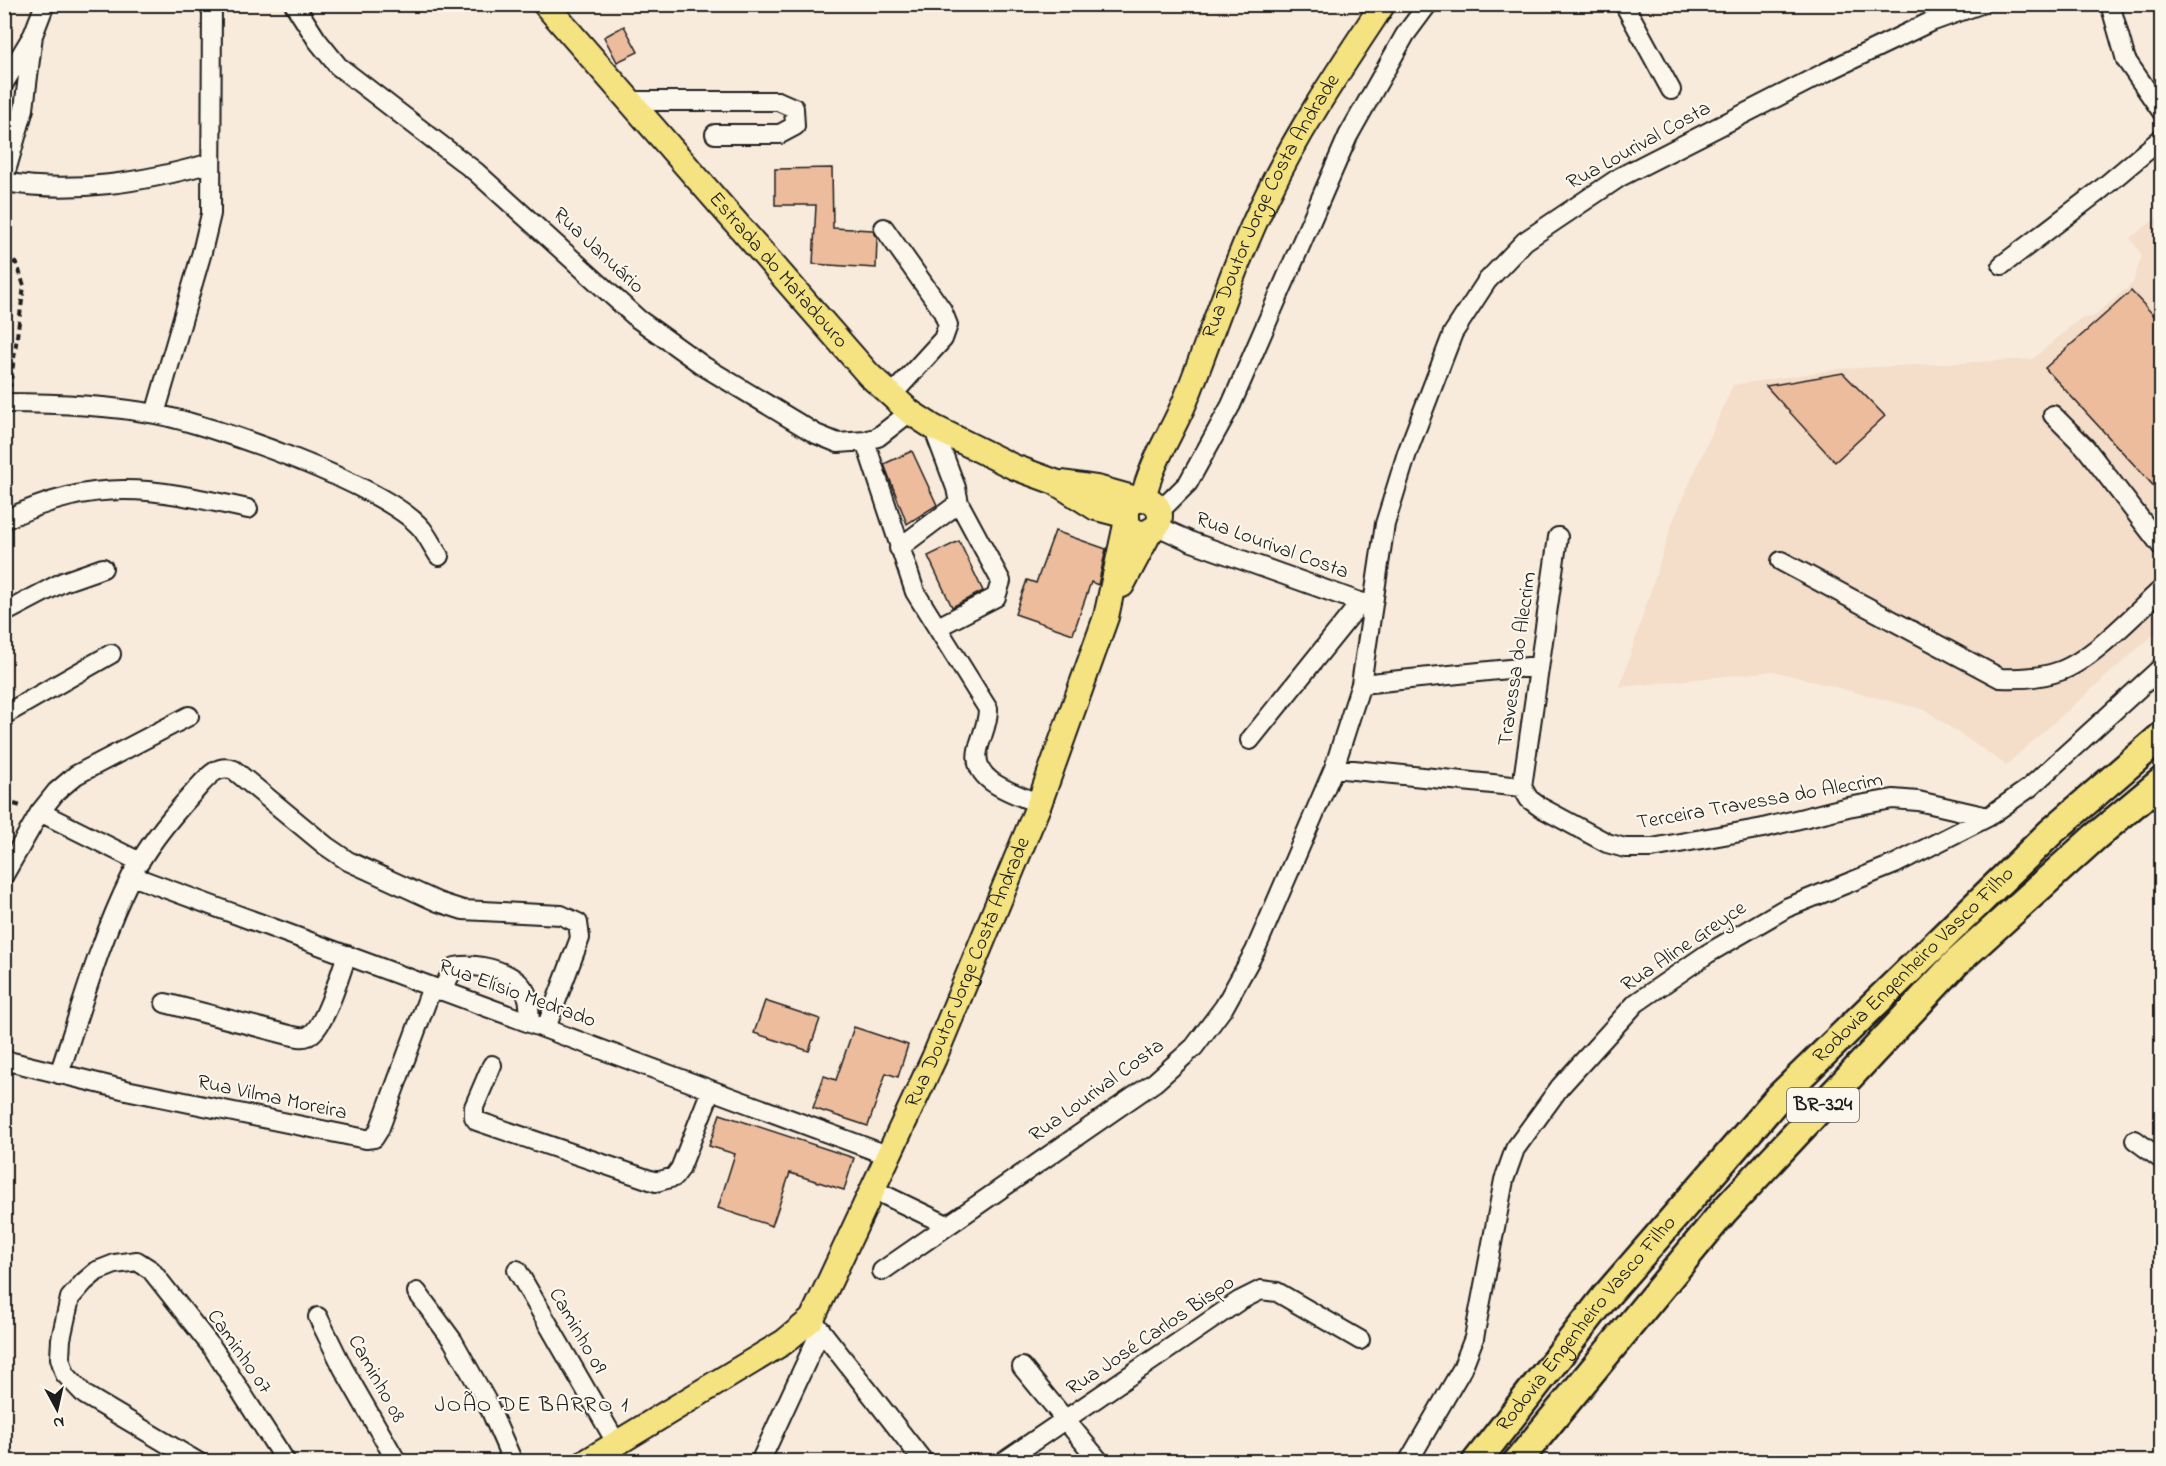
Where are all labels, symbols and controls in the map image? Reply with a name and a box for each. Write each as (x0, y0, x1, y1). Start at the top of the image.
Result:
street label: Rua Doutor Jorge Costa Andrade (1195, 68, 1348, 343)
street label: Rua Lourival Costa (1561, 94, 1717, 198)
street label: Estrada do Matadouro (701, 186, 855, 356)
street label: Rua Januário (545, 201, 651, 302)
street label: Rua Lourival Costa (1191, 504, 1353, 588)
street label: Travessa do Alecrim (1491, 570, 1545, 748)
street label: Terceira Travessa do Alecrim (1635, 766, 1885, 838)
street label: Rua Doutor Jorge Costa Andrade (898, 832, 1039, 1113)
street label: Rodovia Engenheiro Vasco Filho (1806, 860, 2022, 1071)
street label: Rua Aline Greyce (1615, 894, 1754, 1002)
street label: Rua Elísio Medrado (434, 952, 600, 1036)
street label: Rua Lourival Costa (1023, 1032, 1171, 1150)
street label: Rua Vilma Moreira (194, 1067, 350, 1129)
road number: BR-324 (1787, 1088, 1859, 1122)
street label: Rodovia Engenheiro Vasco Filho (1490, 1209, 1684, 1439)
street label: Rua José Carlos Bispo (1061, 1268, 1241, 1404)
street label: Caminho 09 (540, 1282, 614, 1380)
street label: Caminho 07 (199, 1304, 279, 1401)
street label: Caminho 08 (340, 1330, 413, 1429)
north arrow (27, 1379, 87, 1439)
district label: JOÃO DE BARRO 1 (435, 1390, 629, 1422)
text: N (52, 1409, 66, 1435)

